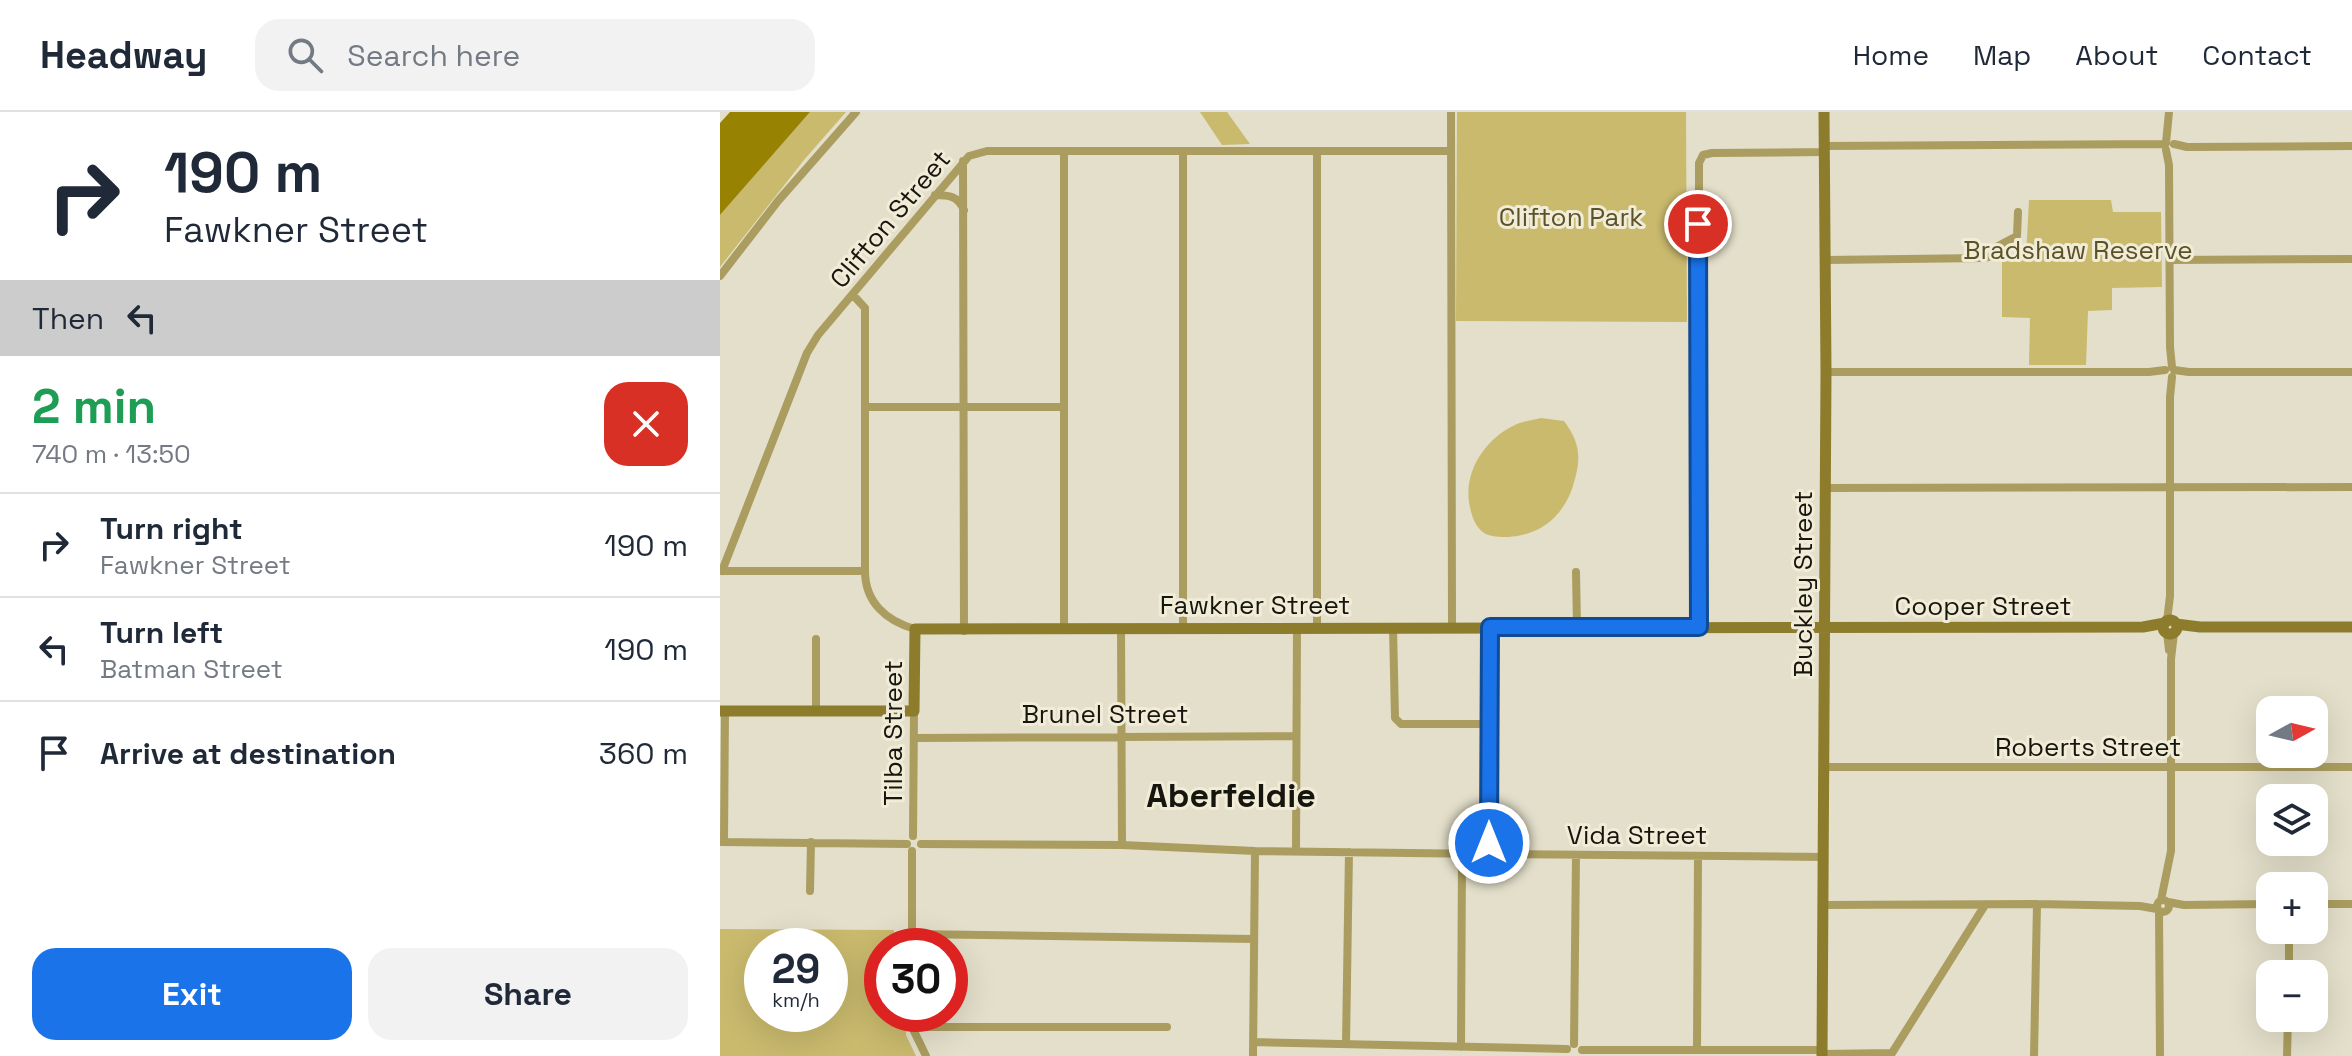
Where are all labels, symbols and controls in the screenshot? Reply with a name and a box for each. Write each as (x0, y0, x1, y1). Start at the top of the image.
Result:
search box (255, 19, 815, 91)
text: Headway (40, 31, 207, 79)
icon: search (283, 33, 327, 77)
text: Search here (347, 36, 520, 75)
text: Home (1853, 37, 1929, 73)
text: Map (1973, 37, 2031, 73)
text: About (2075, 37, 2158, 73)
text: Contact (2202, 37, 2312, 73)
text: 190 m (164, 137, 322, 208)
street label: Clifton Street (822, 143, 958, 295)
icon: right (32, 144, 136, 248)
pin (1664, 190, 1732, 258)
park label: Clifton Park (1499, 200, 1643, 234)
icon: arrive (1676, 202, 1720, 246)
text: Fawkner Street (164, 207, 428, 253)
park label: Bradshaw Reserve (1963, 233, 2193, 267)
icon: left (120, 296, 164, 340)
text: Then (32, 299, 104, 338)
text: 2 min (32, 376, 156, 437)
button: close (604, 382, 688, 466)
text: 740 m · 13:50 (32, 437, 191, 471)
street label: Buckley Street (1786, 491, 1820, 677)
text: Turn right (100, 509, 243, 548)
icon: right (32, 523, 76, 567)
text: 190 m (604, 526, 688, 565)
text: Fawkner Street (100, 548, 291, 582)
street label: Fawkner Street (1160, 588, 1350, 622)
street label: Cooper Street (1895, 589, 2071, 623)
text: Turn left (100, 613, 223, 652)
icon: left (32, 627, 76, 671)
text: 190 m (604, 630, 688, 669)
text: Batman Street (100, 652, 283, 686)
street label: Tilba Street (876, 660, 910, 806)
north arrow (2256, 696, 2328, 768)
map controls (2256, 696, 2328, 1032)
street label: Brunel Street (1022, 697, 1188, 731)
street label: Roberts Street (1995, 730, 2181, 764)
icon: arrive (32, 731, 76, 775)
text: Arrive at destination (100, 734, 396, 773)
text: 360 m (599, 734, 688, 773)
district label: Aberfeldie (1146, 774, 1316, 817)
button: layers (2256, 784, 2328, 856)
position arrow (1447, 801, 1531, 885)
street label: Vida Street (1567, 818, 1707, 852)
button: + (2256, 872, 2328, 944)
speed limit sign: 30 (864, 928, 968, 1032)
text: 29 (772, 944, 820, 995)
button: Exit (32, 948, 352, 1040)
button: Share (368, 948, 688, 1040)
button: − (2256, 960, 2328, 1032)
text: km/h (772, 987, 820, 1013)

